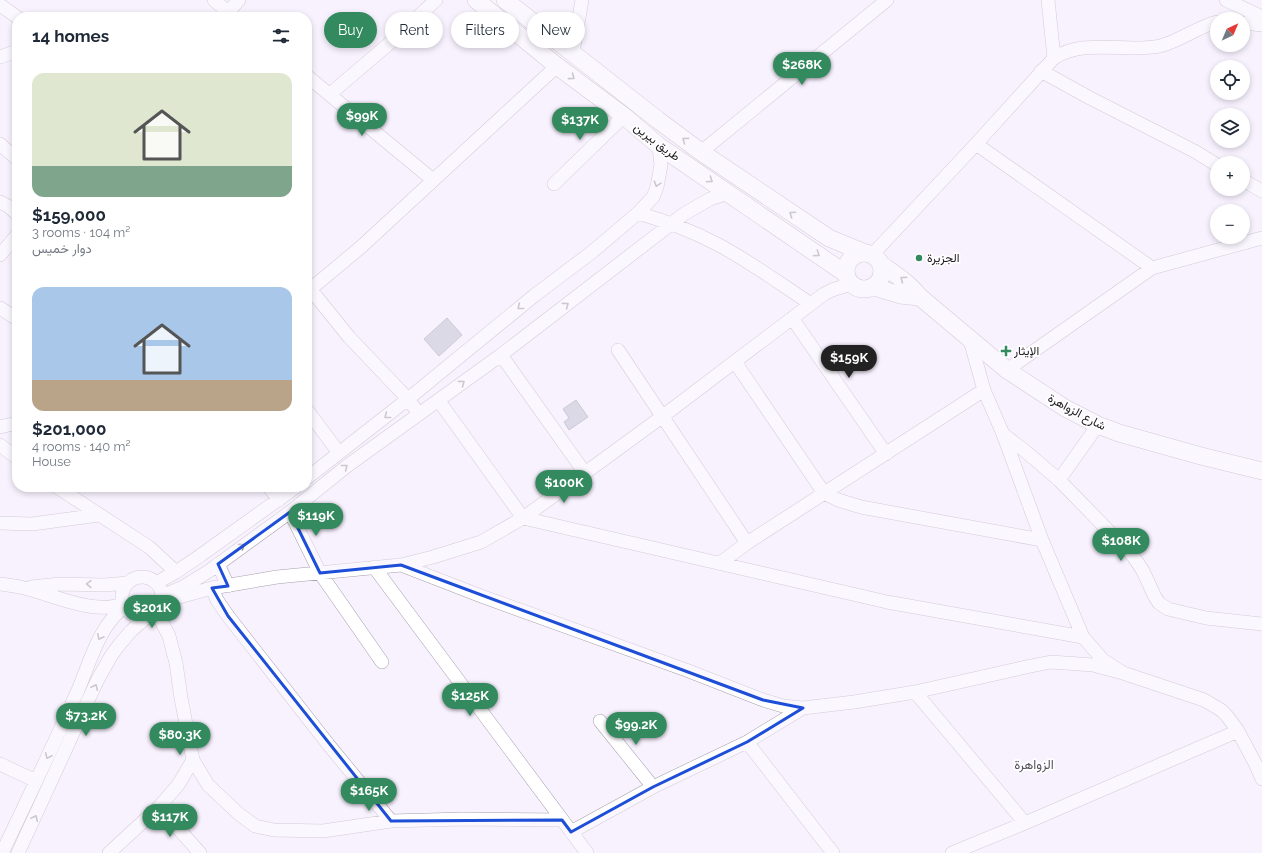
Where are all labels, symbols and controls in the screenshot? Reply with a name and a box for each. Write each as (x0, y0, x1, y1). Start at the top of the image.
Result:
chip: Buy (324, 12, 377, 48)
chip: Rent (385, 12, 443, 48)
chip: Filters (451, 12, 519, 48)
chip: New (527, 12, 585, 48)
north arrow (1210, 12, 1250, 52)
map controls (1210, 12, 1250, 244)
icon: filters (270, 25, 292, 47)
text: 14 homes (32, 26, 109, 46)
pin: $268K (774, 52, 830, 86)
text: $268K (782, 57, 822, 72)
button: locate (1210, 60, 1250, 100)
one-way arrow (567, 73, 574, 80)
icon: home (126, 99, 198, 171)
pin: $99K (338, 103, 386, 137)
pin: $137K (552, 107, 608, 141)
text: $99K (346, 108, 378, 123)
button: layers (1210, 108, 1250, 148)
text: $137K (561, 112, 599, 127)
street label: طريق بيرين (631, 120, 683, 165)
one-way arrow (682, 137, 689, 145)
button: + (1210, 156, 1250, 196)
one-way arrow (705, 175, 712, 182)
one-way arrow (653, 181, 662, 188)
button: − (1210, 204, 1250, 244)
text: $159,000 (32, 205, 106, 225)
one-way arrow (789, 211, 796, 219)
text: 3 rooms · 104 m² (32, 225, 130, 240)
text: دوار خميس (32, 241, 92, 256)
one-way arrow (813, 249, 820, 257)
place label: الجزيرة (927, 251, 960, 266)
marker: الجزيرة (914, 253, 924, 263)
one-way arrow (900, 277, 907, 284)
one-way arrow (517, 302, 525, 309)
one-way arrow (562, 303, 569, 310)
icon: home (126, 313, 198, 385)
place label: الإيثار (1013, 344, 1039, 359)
pin: $159K (821, 345, 877, 379)
marker: الإيثار (1001, 346, 1011, 356)
text: $159K (830, 350, 868, 365)
one-way arrow (458, 381, 465, 388)
street label: شارع الزواهرة (1045, 391, 1108, 435)
one-way arrow (384, 411, 391, 418)
text: $201,000 (32, 419, 106, 439)
text: 4 rooms · 140 m² (32, 439, 130, 454)
text: House (32, 454, 71, 469)
one-way arrow (341, 465, 348, 472)
pin: $100K (536, 470, 592, 504)
text: $100K (544, 475, 584, 490)
pin: $119K (288, 503, 344, 537)
text: $119K (297, 508, 335, 523)
pin: $108K (1093, 528, 1149, 562)
text: $108K (1101, 533, 1141, 548)
one-way arrow (238, 543, 245, 551)
one-way arrow (86, 580, 92, 589)
pin: $201K (124, 595, 180, 629)
text: $201K (133, 600, 171, 615)
one-way arrow (97, 633, 105, 640)
pin: $125K (442, 683, 498, 717)
one-way arrow (90, 684, 98, 691)
text: $125K (451, 688, 489, 703)
pin: $73.2K (53, 703, 119, 737)
text: $73.2K (65, 708, 107, 723)
pin: $99.2K (603, 712, 669, 746)
text: $99.2K (615, 717, 657, 732)
pin: $80.3K (147, 722, 213, 756)
text: $80.3K (159, 727, 201, 742)
one-way arrow (45, 752, 53, 759)
district label: الزواهرة (1014, 757, 1054, 773)
pin: $165K (341, 778, 397, 812)
text: $165K (350, 783, 388, 798)
pin: $117K (142, 804, 198, 838)
text: $117K (151, 809, 189, 824)
one-way arrow (30, 814, 38, 822)

